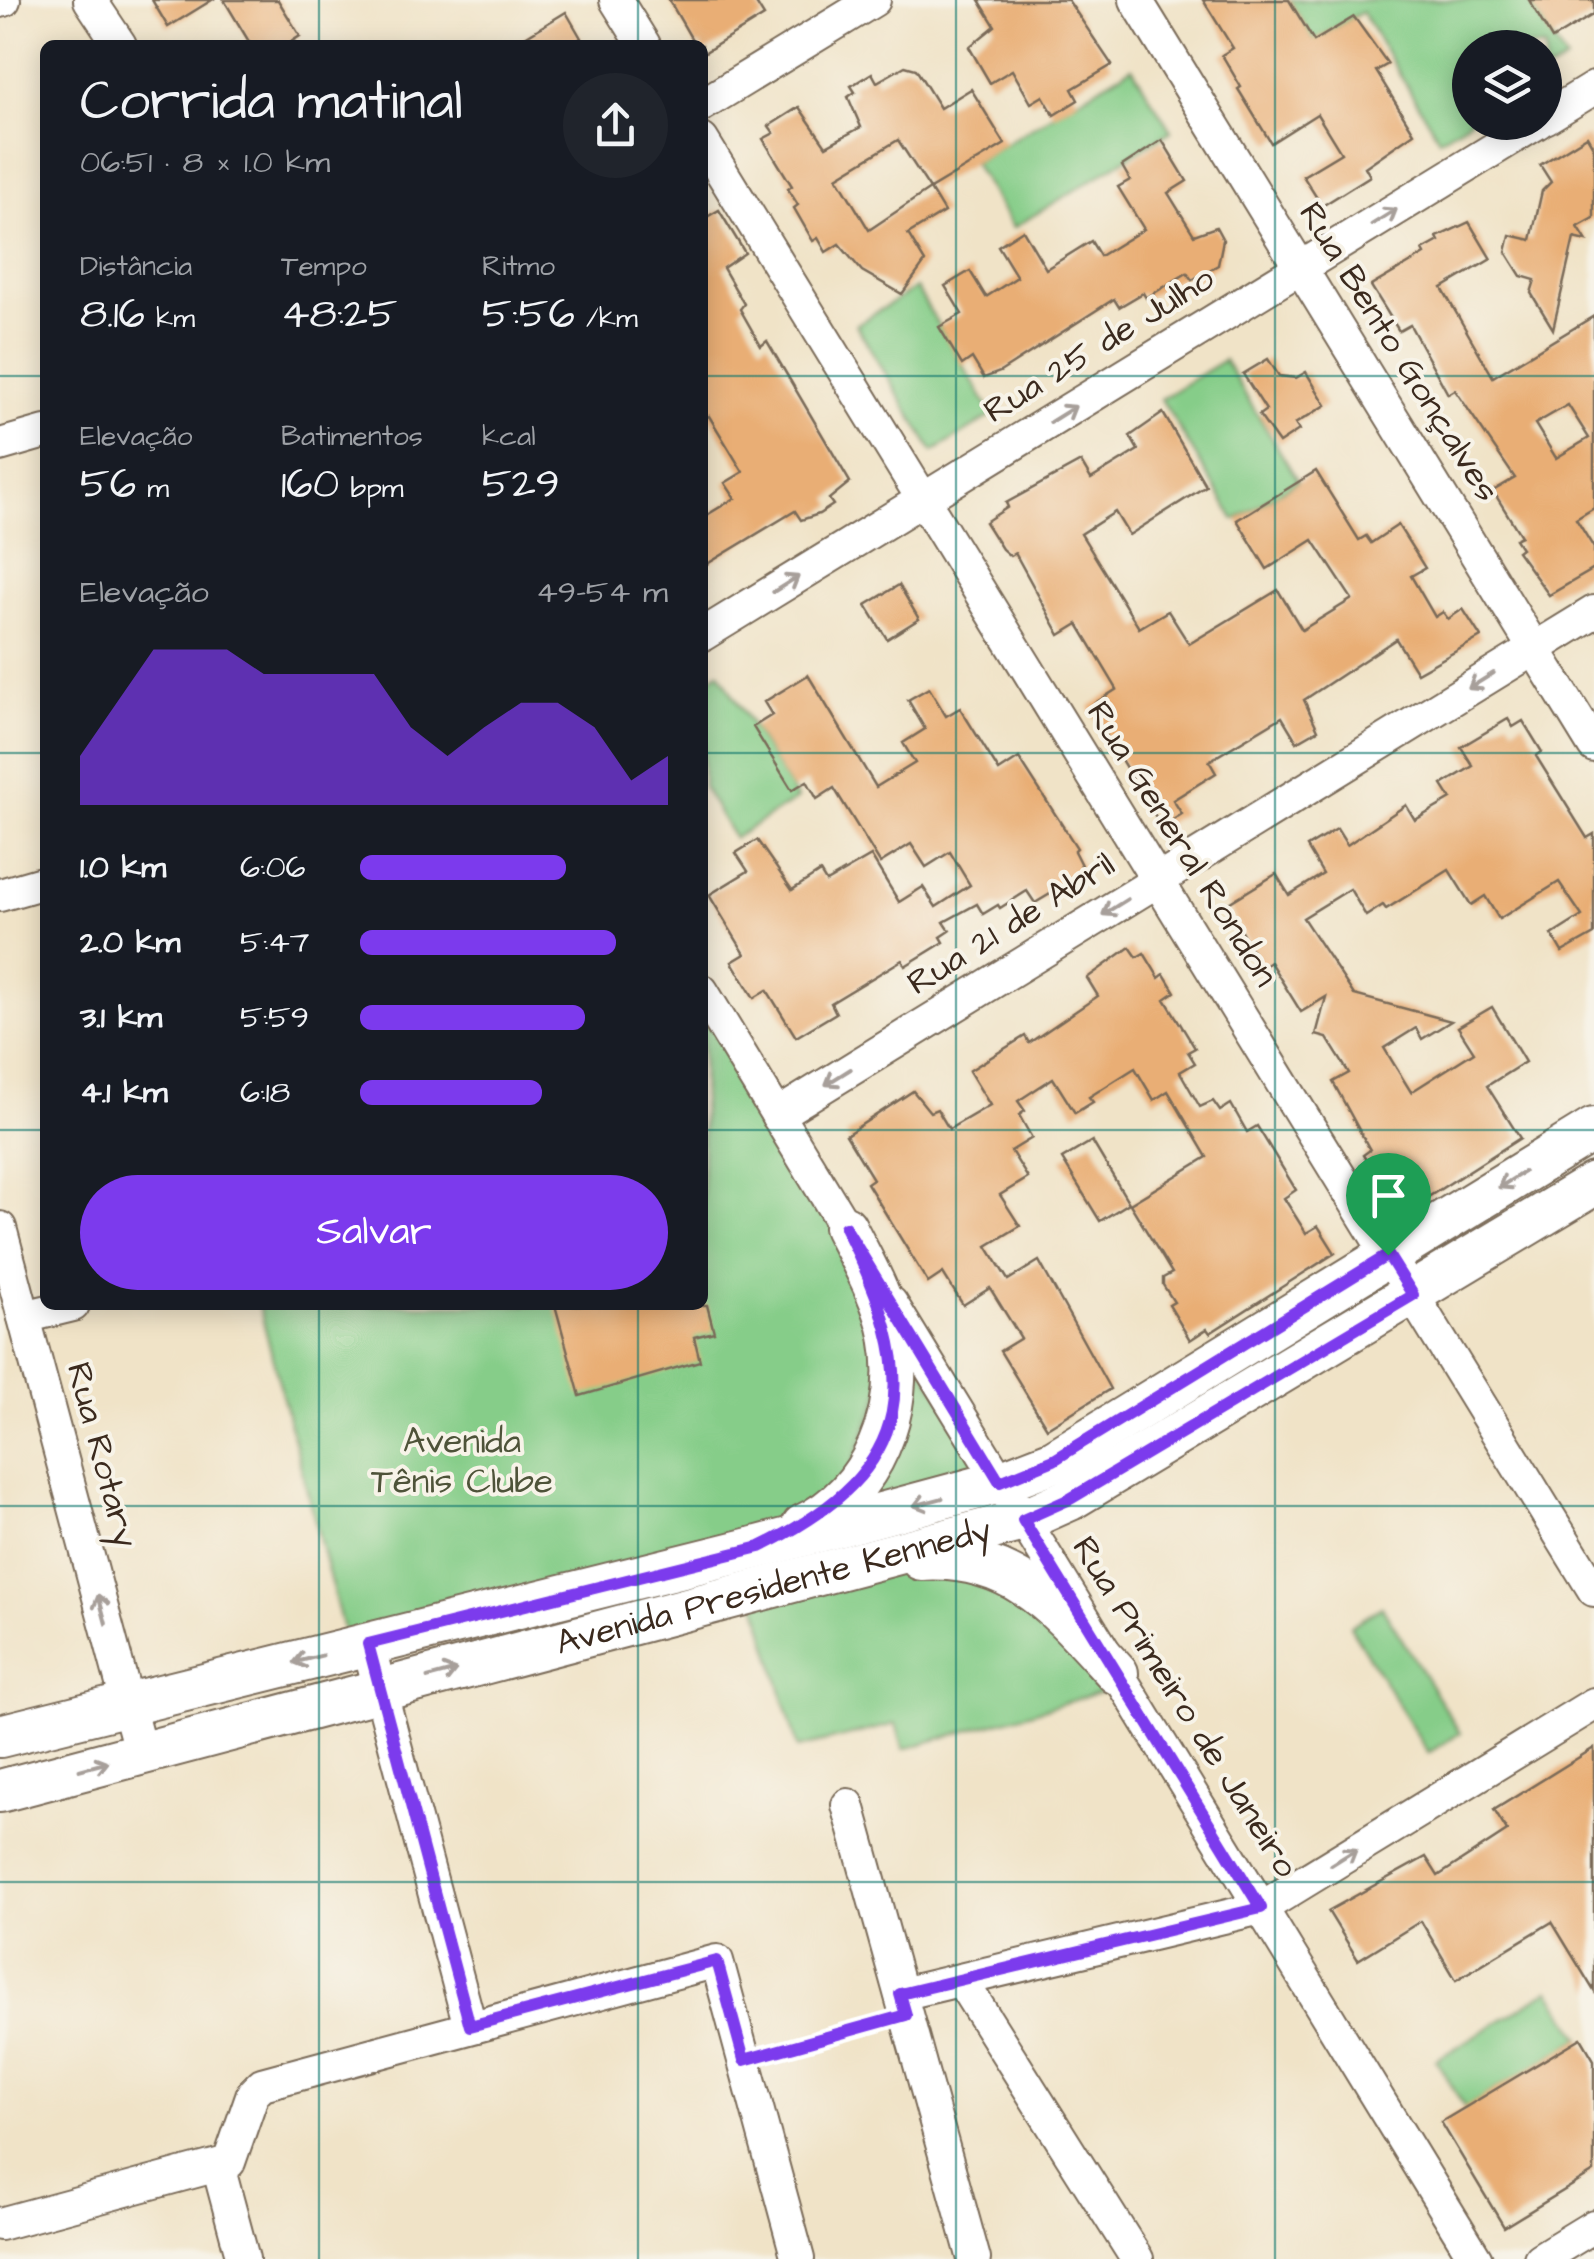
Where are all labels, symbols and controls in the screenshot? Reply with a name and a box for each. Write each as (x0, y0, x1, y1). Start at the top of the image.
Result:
map controls (1452, 30, 1562, 140)
button: layers (1452, 30, 1562, 140)
text: Corrida matinal (80, 64, 463, 140)
button: share (563, 73, 668, 178)
text: 06:51 · 8 × 1.0 km (80, 140, 330, 185)
street label: Rua Bento Gonçalves (1287, 193, 1511, 511)
one-way arrow (1369, 207, 1398, 227)
text: Distância (80, 247, 192, 286)
text: Tempo (281, 247, 367, 286)
text: Ritmo (482, 247, 555, 286)
street label: Rua 25 de Julho (974, 254, 1224, 435)
text: 8.16 (80, 286, 145, 344)
text: 48:25 (281, 286, 398, 344)
text: 5:56 (482, 286, 575, 344)
text: km (145, 299, 195, 338)
text: /km (575, 299, 638, 338)
one-way arrow (1048, 404, 1077, 424)
text: Elevação (80, 417, 193, 456)
text: Batimentos (281, 417, 423, 456)
text: kcal (482, 417, 536, 456)
text: 56 (80, 456, 136, 514)
text: 160 (281, 456, 339, 514)
text: 529 (482, 456, 560, 514)
text: m (136, 469, 169, 508)
text: bpm (339, 469, 404, 508)
text: Elevação (80, 570, 209, 615)
text: 49–54 m (536, 570, 668, 615)
one-way arrow (771, 574, 799, 594)
one-way arrow (1467, 671, 1496, 691)
street label: Rua General Rondon (1074, 692, 1290, 996)
street label: Rua 21 de Abril (898, 841, 1124, 1007)
text: 1.0 km (80, 845, 166, 890)
text: 6:06 (240, 845, 306, 890)
one-way arrow (1101, 896, 1130, 917)
text: 2.0 km (80, 920, 180, 965)
text: 5:47 (240, 920, 309, 965)
text: 3.1 km (80, 995, 162, 1040)
text: 5:59 (240, 995, 309, 1040)
one-way arrow (825, 1067, 853, 1087)
text: 4.1 km (80, 1070, 168, 1115)
text: 6:18 (240, 1070, 290, 1115)
pin (1346, 1153, 1431, 1256)
icon: arrive (1361, 1168, 1416, 1223)
one-way arrow (1497, 1170, 1526, 1190)
button: Salvar (80, 1175, 668, 1290)
street label: Rua Rotary (53, 1357, 150, 1553)
park label: Avenida Tênis Clube (371, 1417, 553, 1506)
one-way arrow (913, 1493, 944, 1512)
street label: Avenida Presidente Kennedy (550, 1505, 997, 1667)
street label: Rua Primeiro de Janeiro (1060, 1527, 1310, 1887)
one-way arrow (91, 1594, 110, 1625)
one-way arrow (293, 1651, 325, 1669)
one-way arrow (426, 1663, 457, 1682)
one-way arrow (78, 1755, 109, 1774)
one-way arrow (1329, 1847, 1358, 1867)

